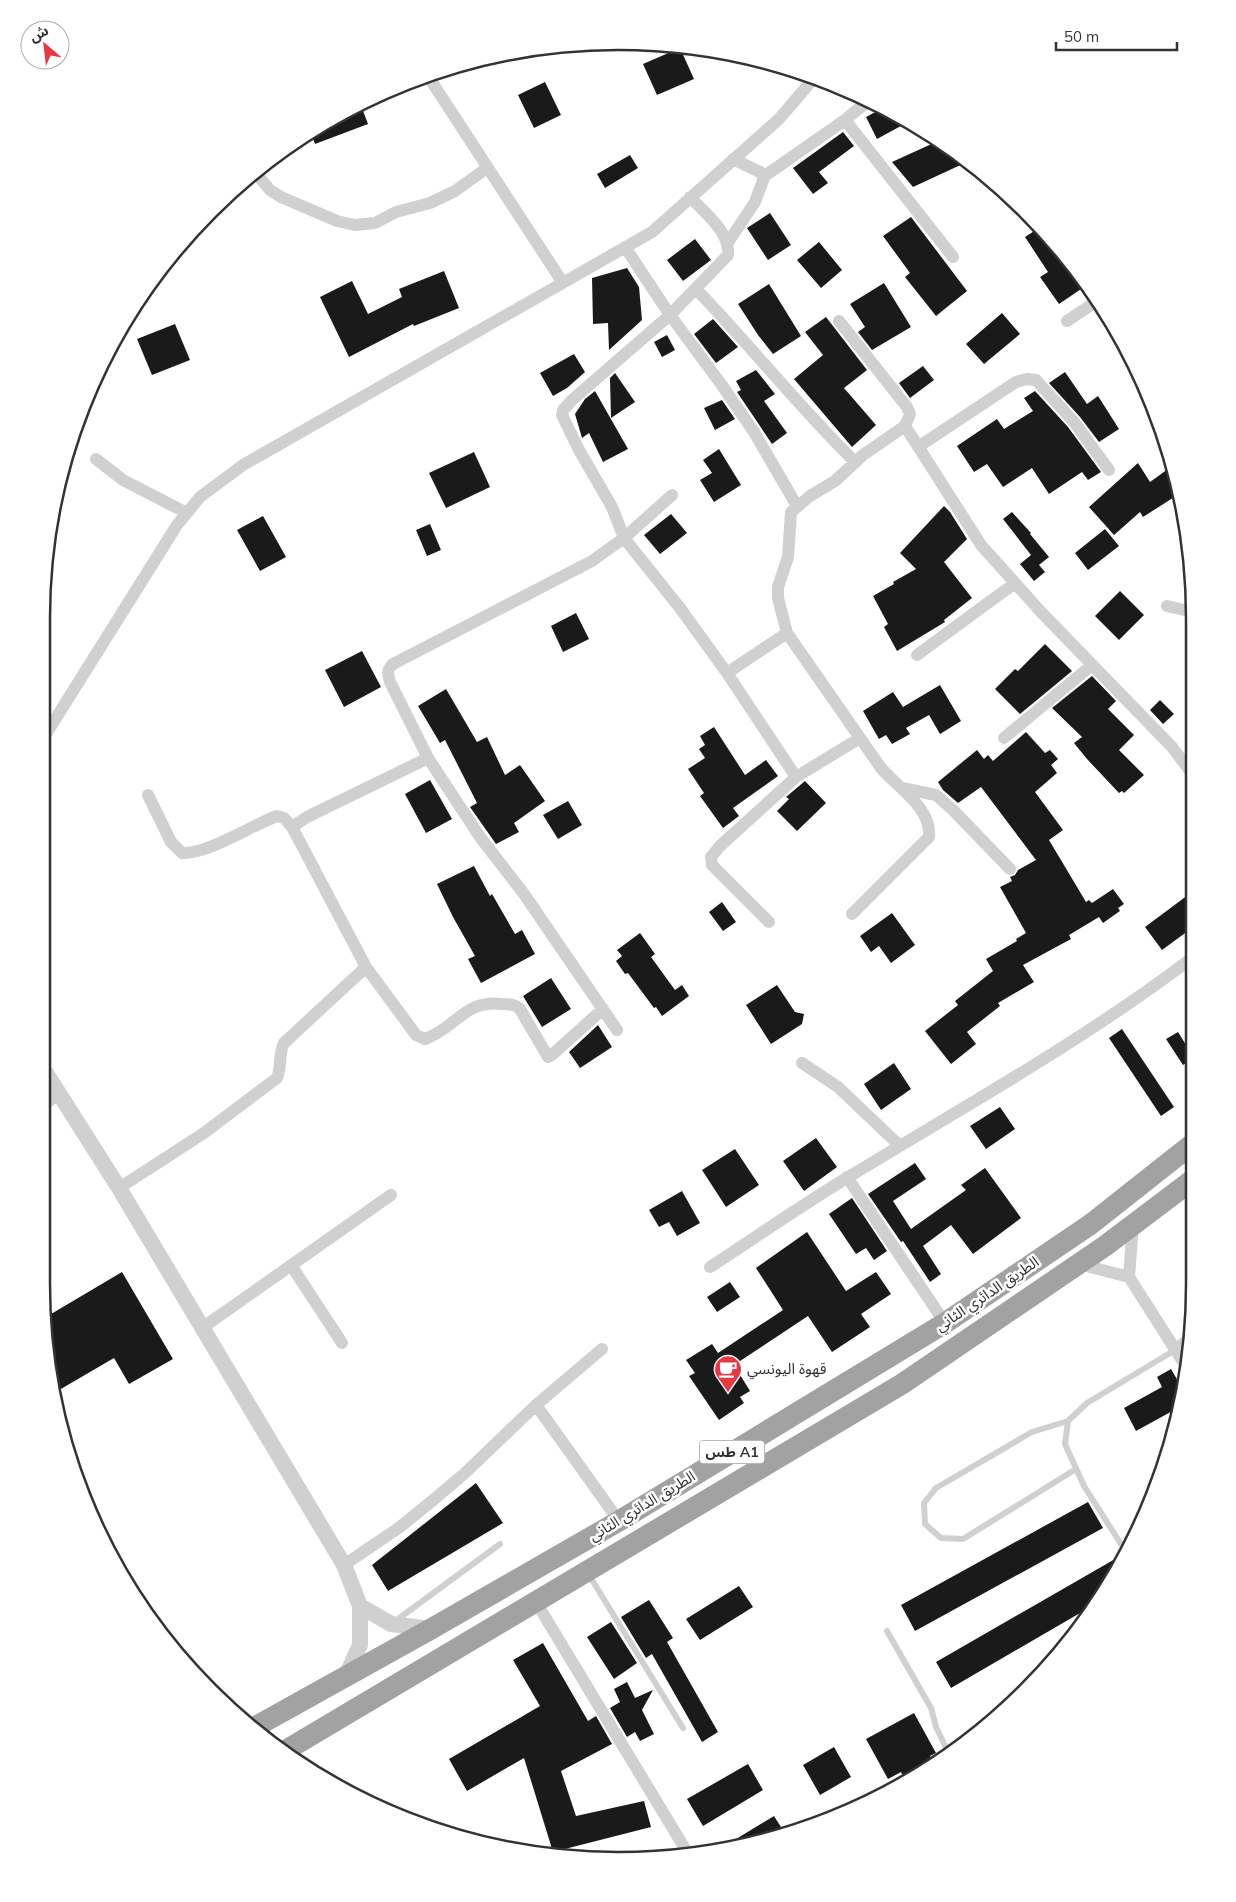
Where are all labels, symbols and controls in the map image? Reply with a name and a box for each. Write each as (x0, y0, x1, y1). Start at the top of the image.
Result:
north arrow (20, 20, 70, 70)
scale bar (1056, 20, 1177, 52)
text: ش (26, 21, 52, 46)
text: 50 m (1064, 27, 1099, 46)
street label: الطريق الدائري الثاني (931, 1252, 1044, 1337)
cafe icon: قهوة اليونسي (713, 1354, 743, 1393)
place label: قهوة اليونسي (747, 1359, 827, 1380)
road number: طس A1 (700, 1440, 764, 1464)
street label: الطريق الدائري الثاني (585, 1466, 700, 1547)

